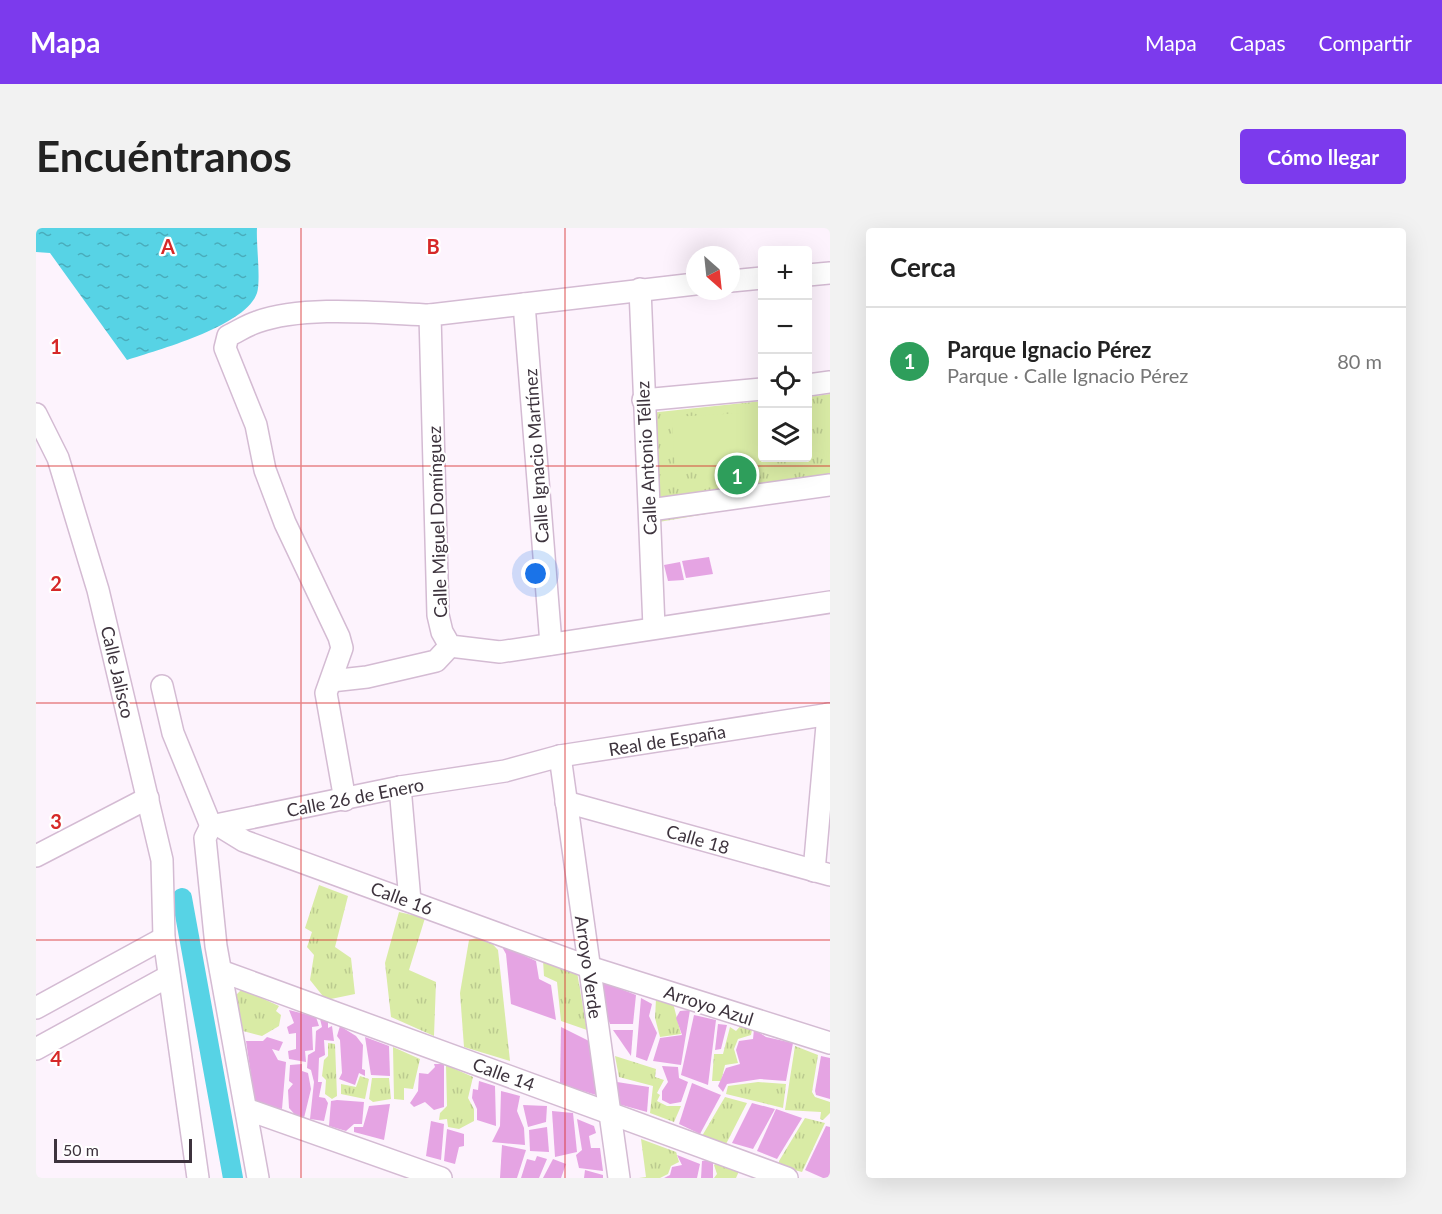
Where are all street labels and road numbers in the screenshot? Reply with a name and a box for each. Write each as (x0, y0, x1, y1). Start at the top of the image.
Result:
street label: Calle Ignacio Martínez (519, 368, 553, 544)
street label: Calle Antonio Téllez (631, 380, 661, 536)
street label: Calle Miguel Domínguez (423, 426, 451, 618)
street label: Calle Jalisco (97, 624, 139, 720)
street label: Real de España (607, 720, 727, 760)
street label: Calle 26 de Enero (285, 773, 425, 821)
street label: Calle 18 (664, 820, 732, 858)
street label: Calle 16 (368, 877, 436, 919)
street label: Arroyo Verde (571, 914, 607, 1020)
street label: Arroyo Azul (662, 980, 756, 1030)
street label: Calle 14 (470, 1053, 538, 1095)

